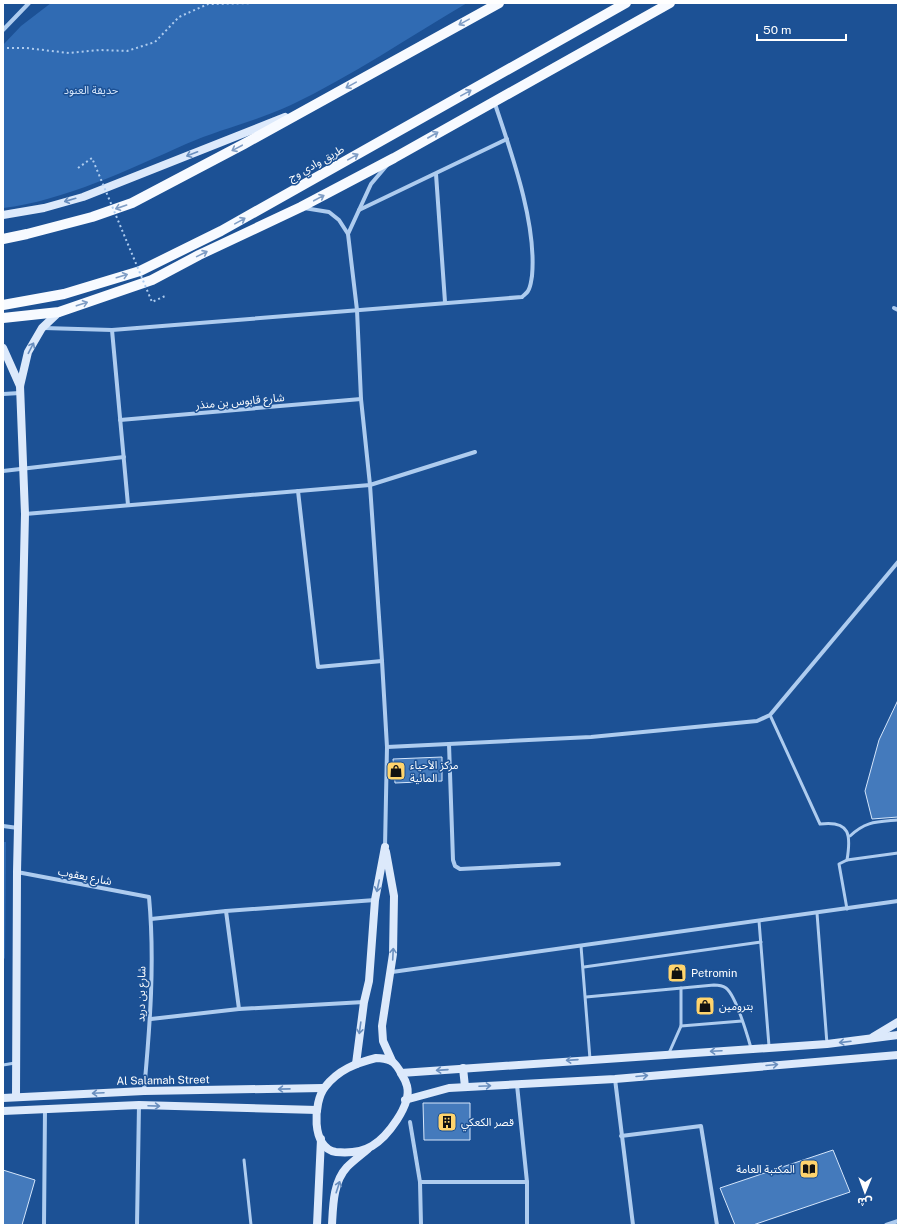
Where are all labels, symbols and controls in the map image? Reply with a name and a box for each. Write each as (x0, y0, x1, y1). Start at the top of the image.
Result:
scale bar (757, 16, 846, 42)
one-way arrow (459, 18, 471, 26)
text: 50 m (763, 23, 791, 37)
one-way arrow (345, 81, 357, 89)
park label: حديقة العنود (64, 84, 119, 97)
one-way arrow (460, 88, 472, 96)
one-way arrow (427, 131, 439, 139)
street label: طريق وادي وج (286, 143, 348, 186)
one-way arrow (231, 145, 243, 152)
one-way arrow (186, 150, 198, 158)
one-way arrow (347, 152, 359, 160)
one-way arrow (313, 193, 325, 201)
one-way arrow (64, 197, 77, 204)
one-way arrow (115, 204, 128, 211)
one-way arrow (234, 216, 246, 224)
one-way arrow (196, 250, 208, 257)
one-way arrow (116, 272, 129, 279)
one-way arrow (76, 300, 89, 307)
one-way arrow (28, 343, 35, 355)
street label: شارع قابوس بن منذر (194, 391, 286, 413)
place label: مركز الأحياء المائية (410, 759, 459, 785)
shop icon: مركز الأحياء المائية (385, 760, 407, 782)
street label: شارع يعقوب (57, 865, 113, 889)
one-way arrow (373, 879, 381, 892)
one-way arrow (389, 948, 397, 961)
shop icon: Petromin (666, 962, 688, 984)
street label: شارع بن دريد (135, 966, 149, 1022)
place label: Petromin (691, 967, 737, 979)
shop icon: بترومين (694, 995, 716, 1017)
place label: بترومين (719, 1000, 753, 1013)
one-way arrow (357, 1021, 364, 1034)
one-way arrow (839, 1038, 852, 1045)
one-way arrow (710, 1048, 723, 1055)
one-way arrow (566, 1057, 579, 1064)
one-way arrow (765, 1062, 778, 1069)
one-way arrow (436, 1066, 449, 1073)
street label: Al Salamah Street (116, 1073, 210, 1087)
one-way arrow (636, 1073, 649, 1080)
one-way arrow (478, 1082, 491, 1089)
one-way arrow (278, 1085, 291, 1093)
one-way arrow (92, 1089, 105, 1097)
one-way arrow (147, 1102, 160, 1109)
building icon: قصر الكعكي (436, 1111, 458, 1133)
place label: قصر الكعكي (461, 1116, 514, 1132)
library icon: المكتبة العامة (798, 1158, 820, 1180)
place label: المكتبة العامة (736, 1163, 795, 1176)
north arrow (845, 1172, 885, 1212)
one-way arrow (334, 1181, 342, 1193)
text: ش (857, 1195, 872, 1208)

